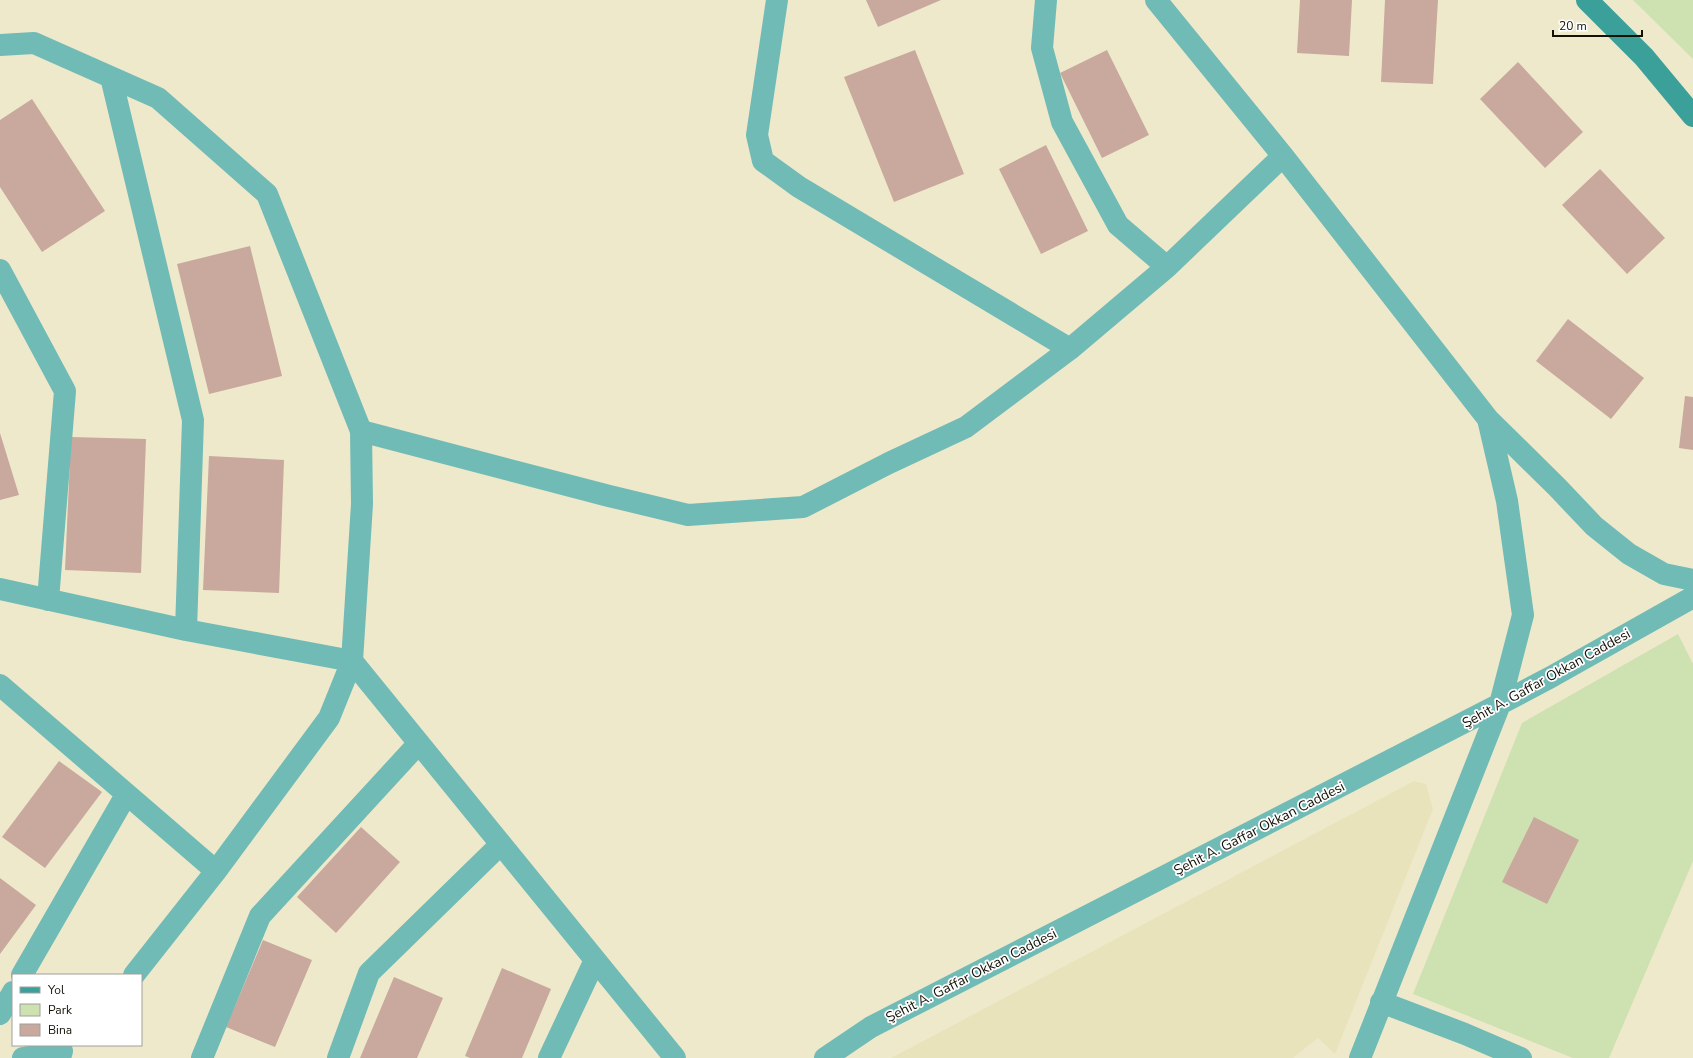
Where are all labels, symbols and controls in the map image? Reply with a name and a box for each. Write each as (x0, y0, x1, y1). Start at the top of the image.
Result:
scale bar (1553, 12, 1642, 38)
text: 20 m (1559, 18, 1587, 34)
street label: Şehit A. Gaffar Okkan Caddesi (1459, 624, 1634, 733)
street label: Şehit A. Gaffar Okkan Caddesi (1170, 777, 1348, 880)
street label: Şehit A. Gaffar Okkan Caddesi (882, 924, 1060, 1027)
legend (12, 974, 142, 1046)
text: Yol (47, 982, 65, 998)
text: Park (48, 1002, 73, 1018)
text: Bina (48, 1022, 72, 1038)

